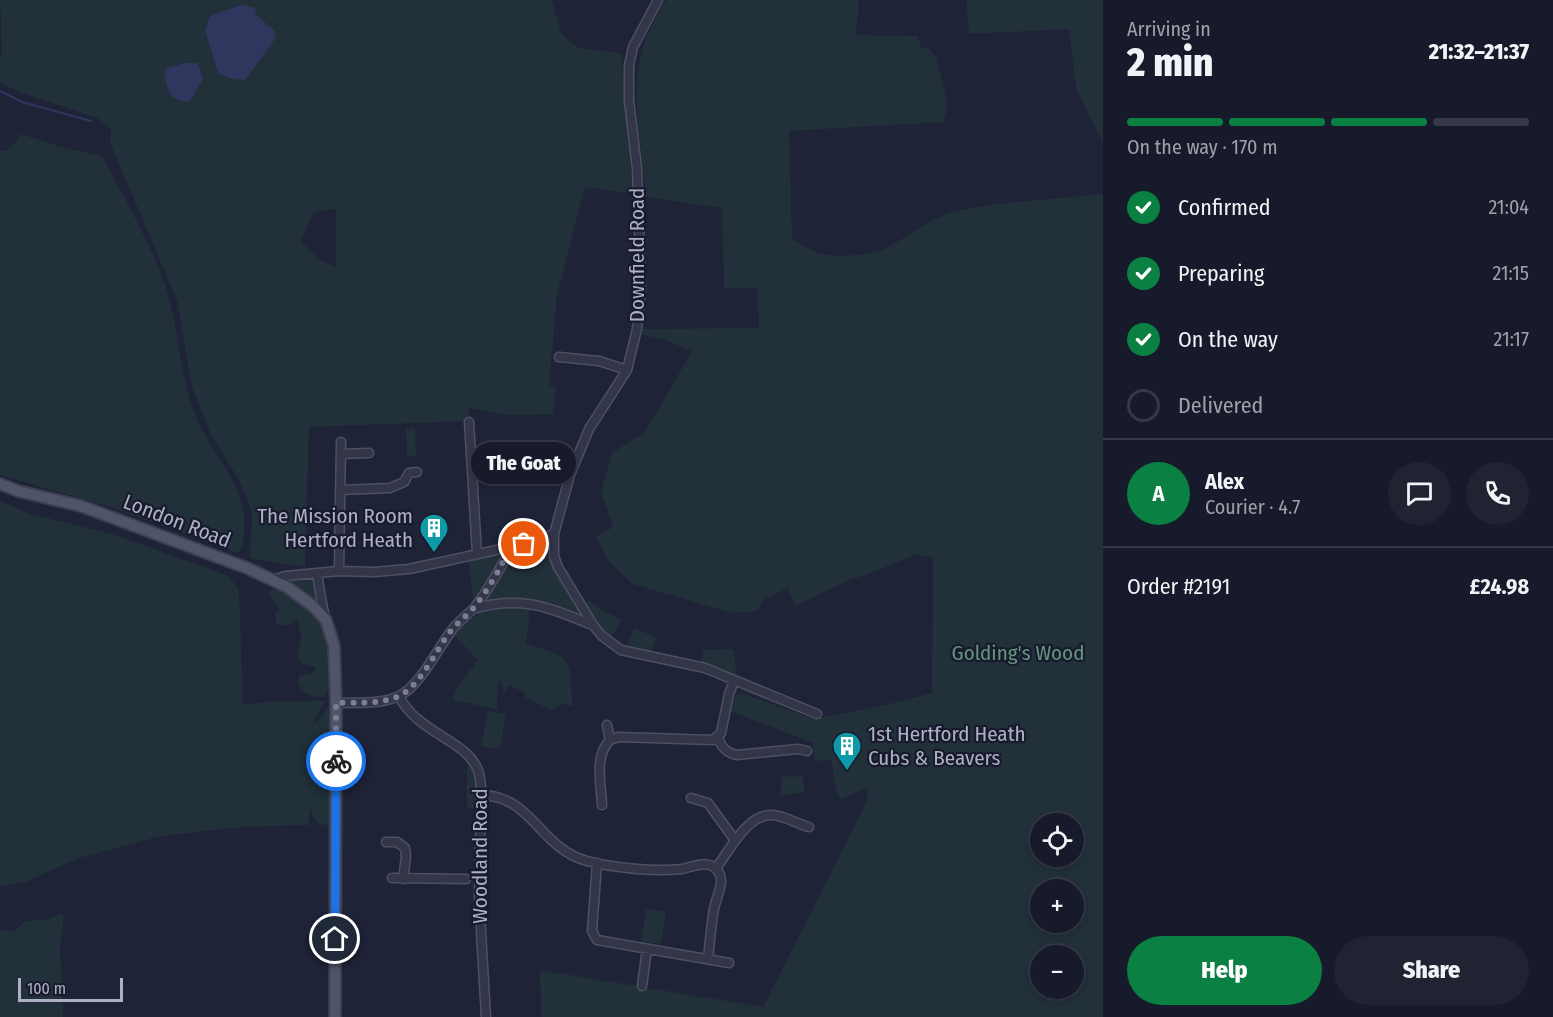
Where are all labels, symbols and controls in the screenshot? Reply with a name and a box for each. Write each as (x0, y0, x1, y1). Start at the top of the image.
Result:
text: Arriving in (1127, 17, 1211, 41)
text: 21:32–21:37 (1429, 38, 1529, 65)
text: 2 min (1127, 40, 1213, 86)
text: On the way · 170 m (1127, 135, 1278, 159)
street label: Downfield Road (624, 188, 650, 322)
icon: check (1127, 191, 1160, 224)
text: Confirmed (1178, 194, 1271, 221)
text: 21:04 (1488, 195, 1529, 219)
icon: check (1127, 257, 1160, 290)
text: Preparing (1178, 260, 1264, 287)
text: 21:15 (1492, 261, 1529, 285)
icon: check (1127, 323, 1160, 356)
text: On the way (1178, 326, 1278, 353)
text: 21:17 (1494, 327, 1529, 351)
text: Delivered (1178, 392, 1263, 419)
callout: The Goat (472, 442, 576, 484)
text: The Goat (486, 451, 561, 475)
button: chat (1388, 462, 1451, 525)
button: phone (1466, 462, 1529, 525)
text: Alex (1205, 468, 1244, 495)
text: A (1153, 480, 1164, 507)
street label: London Road (120, 489, 234, 553)
text: Courier · 4.7 (1205, 495, 1300, 519)
place label: The Mission Room Hertford Heath (257, 503, 413, 553)
building icon: The Mission Room Hertford Heath (418, 512, 450, 554)
pin (498, 518, 549, 569)
icon: bag (507, 527, 540, 560)
text: Order #2191 (1127, 573, 1230, 600)
text: £24.98 (1470, 573, 1529, 600)
park label: Golding's Wood (952, 640, 1084, 666)
place label: 1st Hertford Heath Cubs & Beavers (868, 721, 1026, 771)
building icon: 1st Hertford Heath Cubs & Beavers (831, 730, 863, 772)
courier (306, 731, 366, 791)
icon: bike (320, 745, 353, 778)
street label: Woodland Road (467, 788, 493, 924)
map controls (1030, 813, 1084, 999)
button: locate (1030, 813, 1084, 867)
button: + (1030, 879, 1084, 933)
pin (309, 913, 360, 964)
icon: home (318, 922, 351, 955)
button: Help (1127, 936, 1322, 1005)
button: Share (1334, 936, 1529, 1005)
button: − (1030, 945, 1084, 999)
scale bar (18, 975, 123, 1002)
text: 100 m (27, 979, 66, 998)

